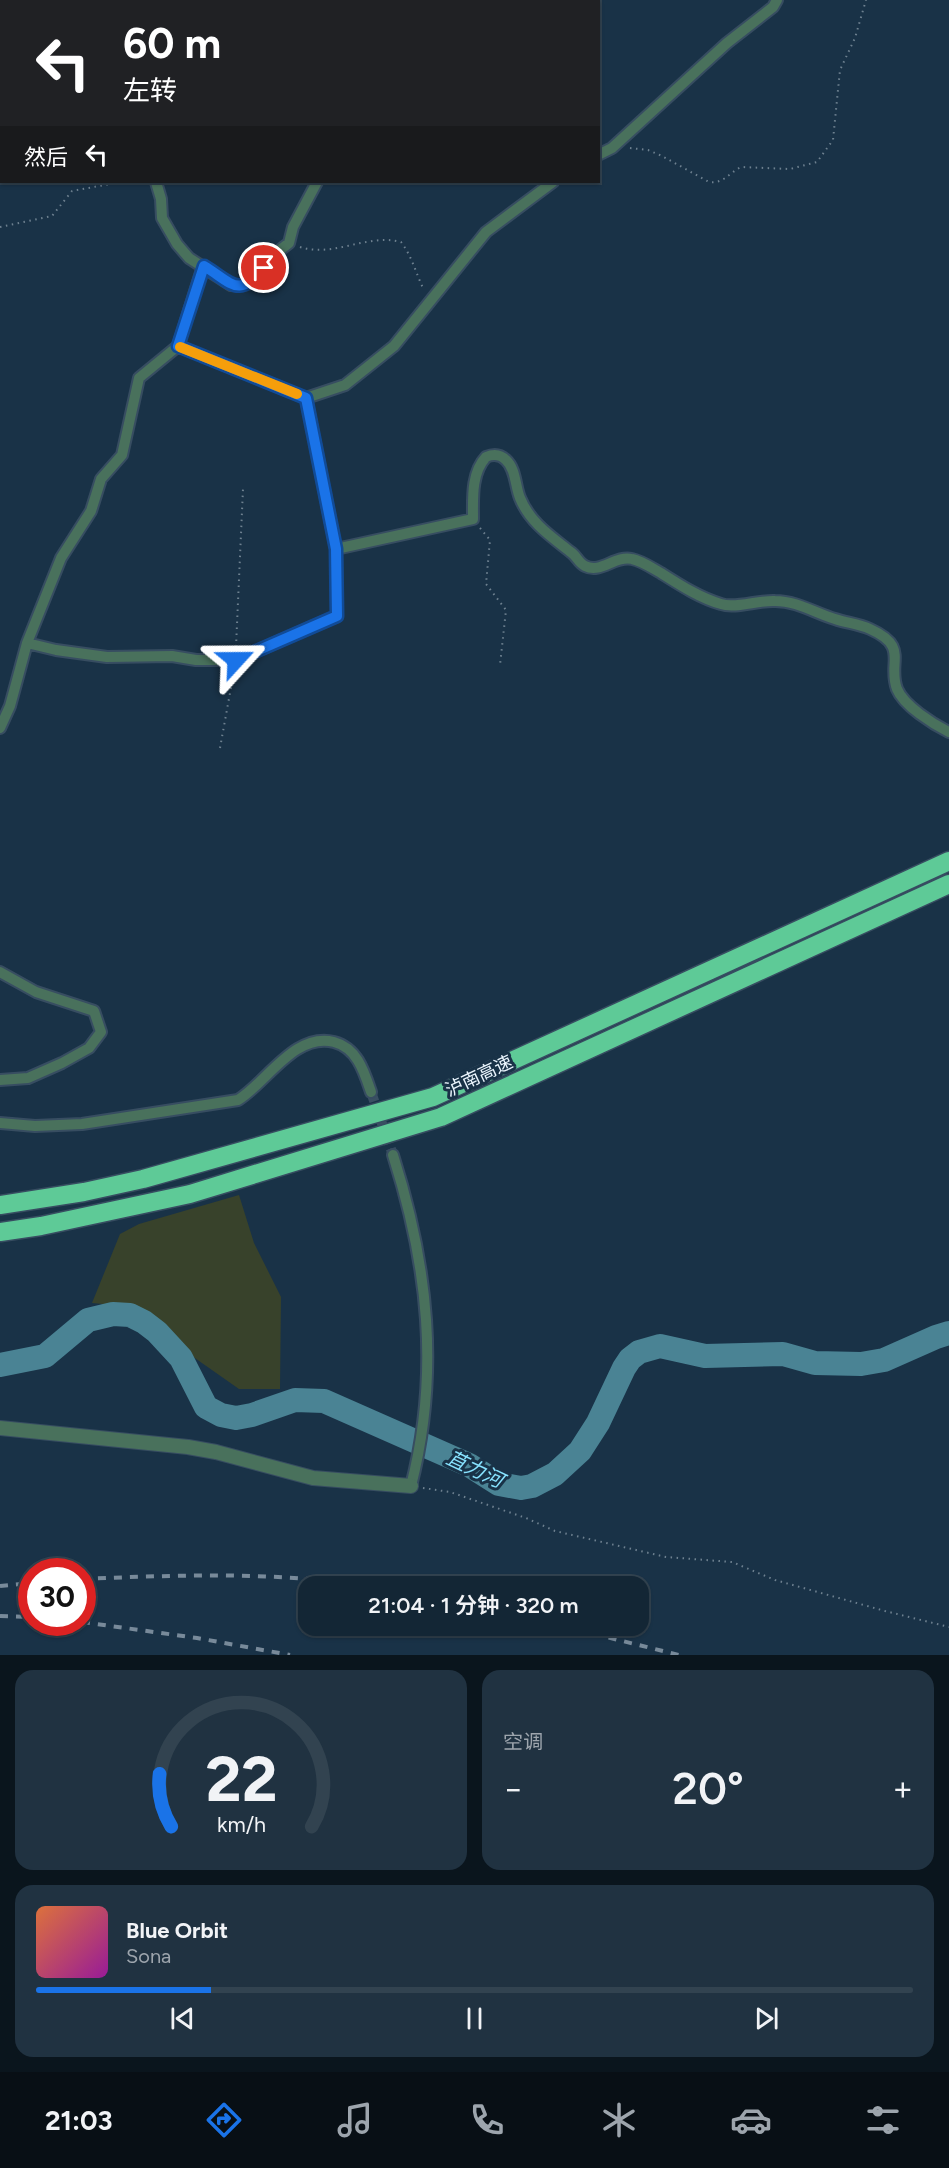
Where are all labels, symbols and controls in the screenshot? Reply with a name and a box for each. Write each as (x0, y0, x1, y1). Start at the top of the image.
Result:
text: 60 m (123, 18, 221, 69)
icon: left (24, 24, 102, 102)
text: 左转 (123, 74, 177, 107)
icon: left (80, 138, 113, 171)
text: 然后 (24, 144, 68, 171)
pin (238, 242, 289, 293)
icon: arrive (247, 251, 280, 284)
position arrow (204, 628, 268, 692)
street label: 泸南高速 (442, 1051, 516, 1101)
water label: 苴力河 (443, 1445, 511, 1494)
speed limit sign: 30 (18, 1558, 96, 1636)
text: 21:04 · 1 分钟 · 320 m (368, 1592, 579, 1619)
text: 空调 (503, 1730, 543, 1754)
text: 22 (205, 1742, 277, 1817)
text: 20° (672, 1761, 744, 1815)
text: − (503, 1769, 524, 1808)
text: + (892, 1769, 913, 1808)
text: km/h (217, 1812, 265, 1837)
text: Blue Orbit (126, 1917, 228, 1944)
text: Sona (126, 1944, 171, 1968)
icon: previous (166, 2002, 199, 2035)
icon: pause (458, 2002, 491, 2035)
icon: next (750, 2002, 783, 2035)
icon: directions (203, 2099, 245, 2141)
icon: music (334, 2099, 376, 2141)
icon: phone (466, 2099, 508, 2141)
icon: climate (598, 2099, 640, 2141)
icon: car (730, 2099, 772, 2141)
icon: filters (862, 2099, 904, 2141)
text: 21:03 (45, 2104, 113, 2137)

